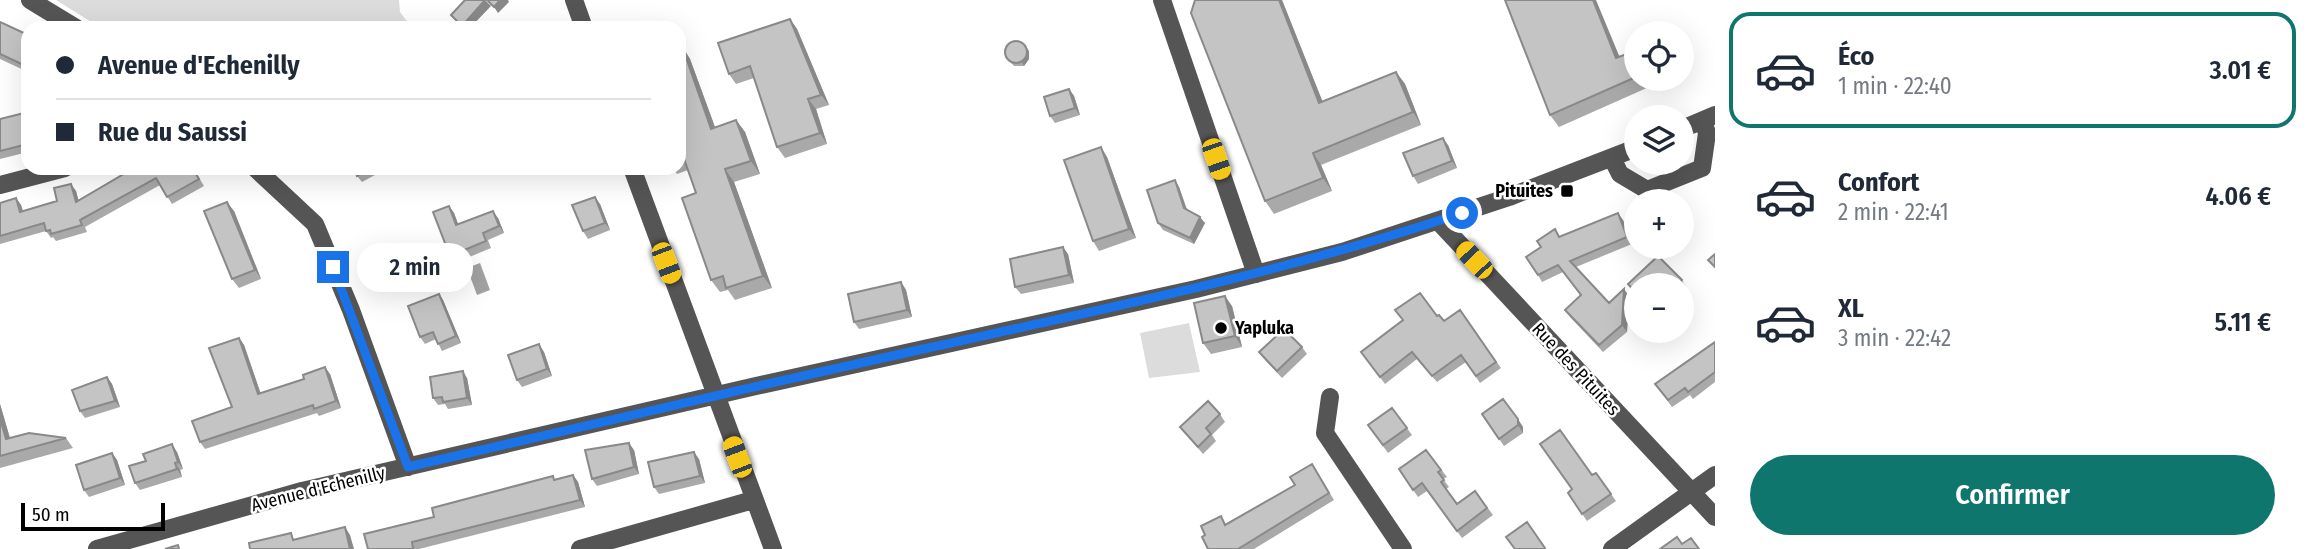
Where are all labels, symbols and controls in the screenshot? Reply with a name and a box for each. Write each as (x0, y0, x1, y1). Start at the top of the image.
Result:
map controls (1624, 21, 1694, 343)
button: locate (1624, 21, 1694, 91)
icon: car (1754, 39, 1817, 102)
text: Éco (1838, 41, 1875, 72)
text: Avenue d'Echenilly (98, 50, 300, 81)
text: 3.01 € (2210, 55, 2271, 86)
text: 1 min · 22:40 (1838, 72, 1952, 100)
button: layers (1624, 105, 1694, 175)
text: Rue du Saussi (98, 117, 247, 148)
car (1200, 136, 1233, 182)
icon: car (1754, 165, 1817, 228)
text: Confort (1838, 167, 1919, 198)
place label: Pituites (1495, 180, 1553, 202)
text: 4.06 € (2205, 181, 2271, 212)
marker: Pituites (1559, 183, 1575, 199)
button: + (1624, 189, 1694, 259)
route start (1446, 197, 1478, 229)
text: 2 min · 22:41 (1838, 198, 1949, 226)
car (1452, 237, 1497, 283)
car (649, 240, 684, 286)
callout: 2 min (358, 243, 473, 292)
route end (317, 251, 349, 283)
text: 2 min (389, 253, 441, 281)
button: − (1624, 273, 1694, 343)
icon: car (1754, 291, 1817, 354)
text: XL (1838, 293, 1864, 324)
text: 5.11 € (2215, 307, 2271, 338)
place label: Yapluka (1234, 317, 1294, 339)
street label: Rue des Pituites (1527, 318, 1625, 420)
marker: Yapluka (1213, 320, 1229, 336)
text: 3 min · 22:42 (1838, 324, 1951, 352)
car (720, 434, 755, 480)
button: Confirmer (1750, 455, 2275, 535)
street label: Avenue d'Echenilly (249, 462, 387, 516)
scale bar (21, 500, 164, 532)
text: 50 m (32, 503, 70, 526)

